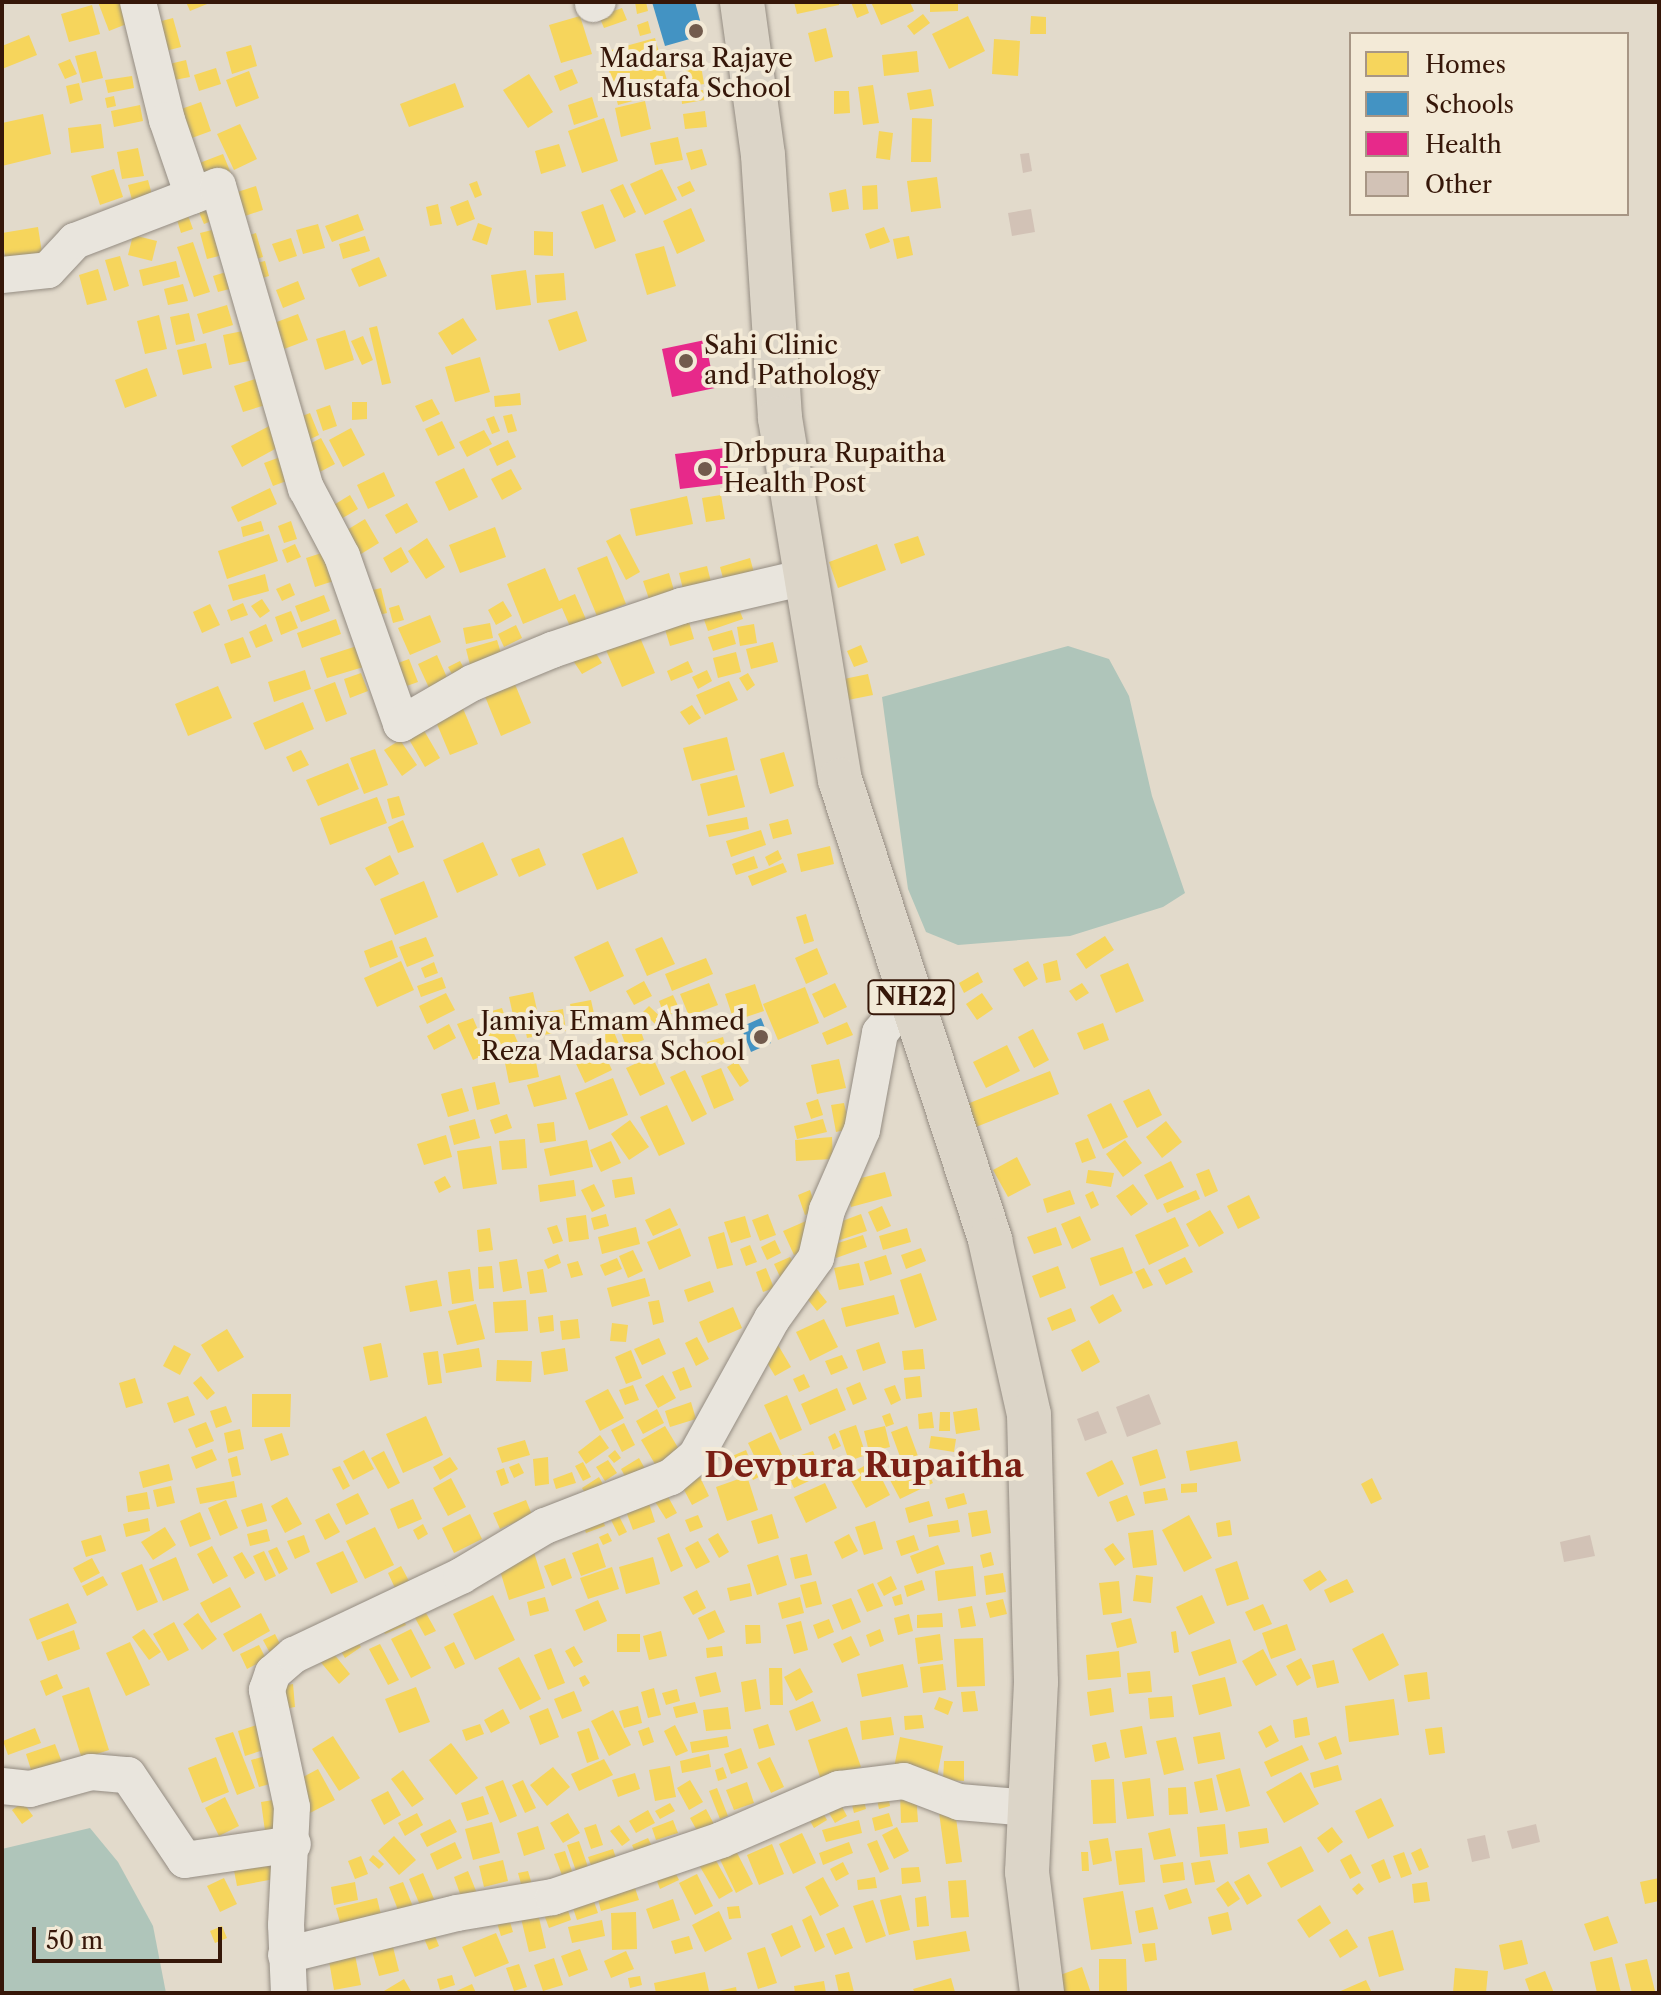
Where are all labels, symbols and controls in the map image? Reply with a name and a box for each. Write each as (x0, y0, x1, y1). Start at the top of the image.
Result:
marker: Madarsa Rajaye Mustafa School (687, 22, 705, 40)
legend (1349, 32, 1629, 216)
place label: Madarsa Rajaye Mustafa School (599, 43, 793, 104)
text: Homes (1425, 50, 1506, 79)
text: Schools (1425, 90, 1514, 119)
text: Health (1425, 130, 1502, 159)
text: Other (1425, 170, 1492, 199)
place label: Sahi Clinic and Pathology (704, 330, 881, 392)
marker: Sahi Clinic and Pathology (675, 350, 697, 372)
place label: Drbpura Rupaitha Health Post (723, 438, 946, 500)
marker: Drbpura Rupaitha Health Post (694, 458, 716, 480)
road number: NH22 (867, 977, 955, 1017)
place label: Jamiya Emam Ahmed Reza Madarsa School (479, 1006, 745, 1068)
marker: Jamiya Emam Ahmed Reza Madarsa School (752, 1028, 770, 1046)
district label: Devpura Rupaitha (704, 1446, 1024, 1486)
scale bar (36, 1911, 226, 1961)
text: 50 m (46, 1926, 103, 1955)

